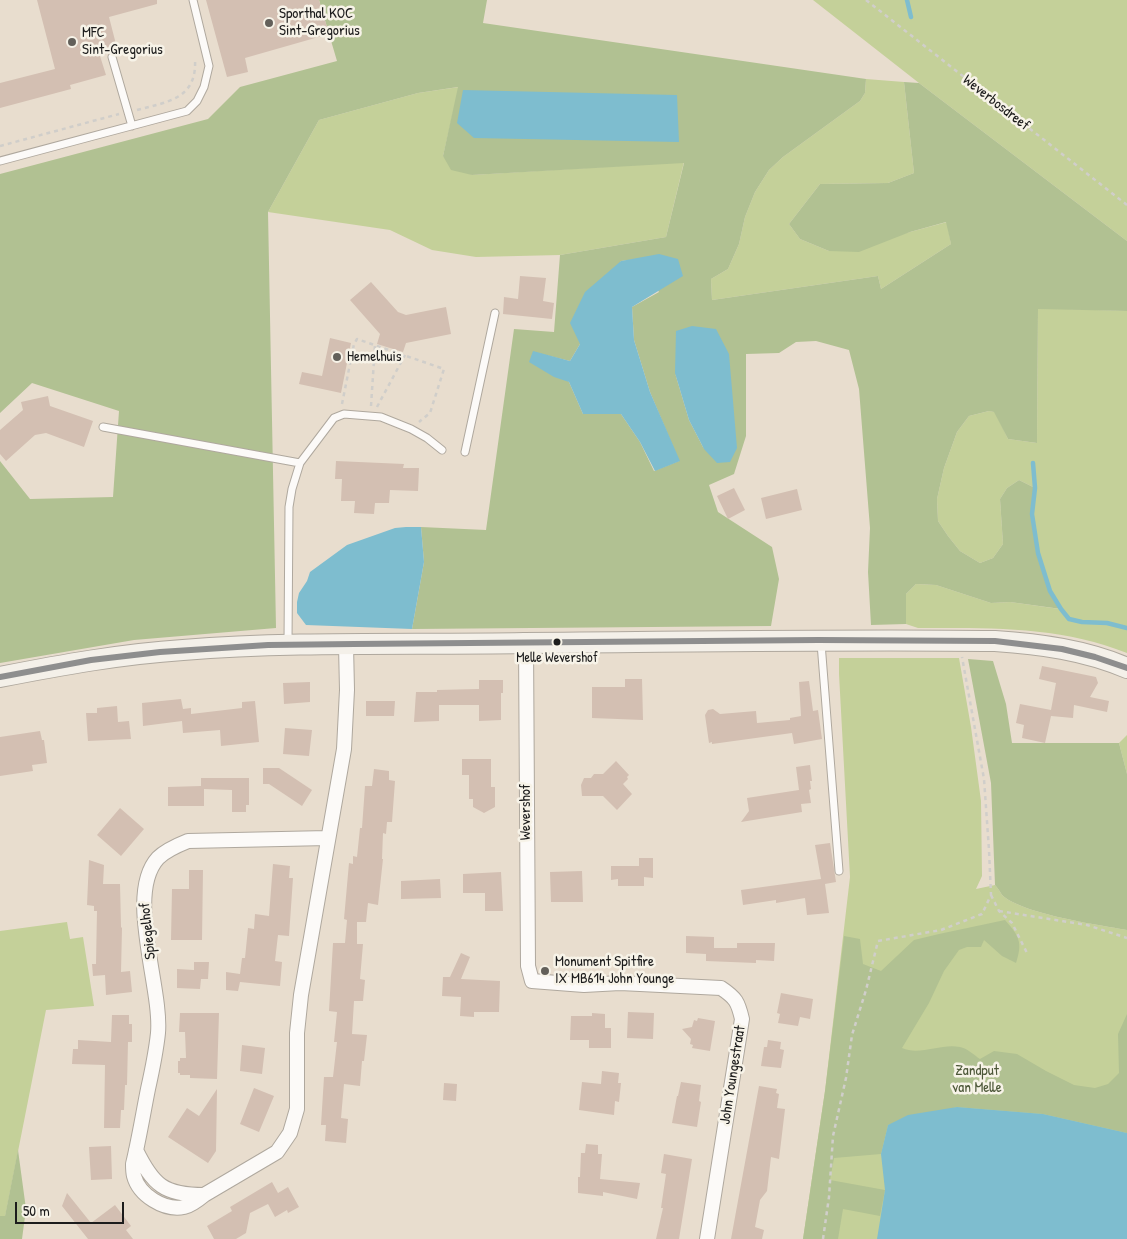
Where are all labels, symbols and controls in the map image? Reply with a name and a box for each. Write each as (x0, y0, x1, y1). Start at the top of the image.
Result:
place label: Sporthal KOC Sint-Gregorius (279, 5, 360, 40)
marker: Sporthal KOC Sint-Gregorius (263, 17, 275, 29)
place label: MFC Sint-Gregorius (82, 24, 163, 59)
marker: MFC Sint-Gregorius (66, 36, 78, 48)
street label: Weverbosdreef (959, 71, 1033, 135)
place label: Hemelhuis (347, 348, 402, 366)
marker: Hemelhuis (331, 351, 343, 363)
marker: Melle Wevershof (552, 637, 562, 647)
place label: Melle Wevershof (516, 650, 598, 666)
street label: Wevershof (517, 784, 535, 840)
street label: Spiegelhof (136, 902, 160, 960)
place label: Monument Spitfire IX MB614 John Younge (555, 953, 674, 988)
marker: Monument Spitfire IX MB614 John Younge (539, 965, 551, 977)
street label: John Youngestraat (716, 1024, 750, 1126)
park label: Zandput van Melle (952, 1062, 1002, 1097)
scale bar (18, 1192, 126, 1224)
text: 50 m (23, 1200, 50, 1221)

